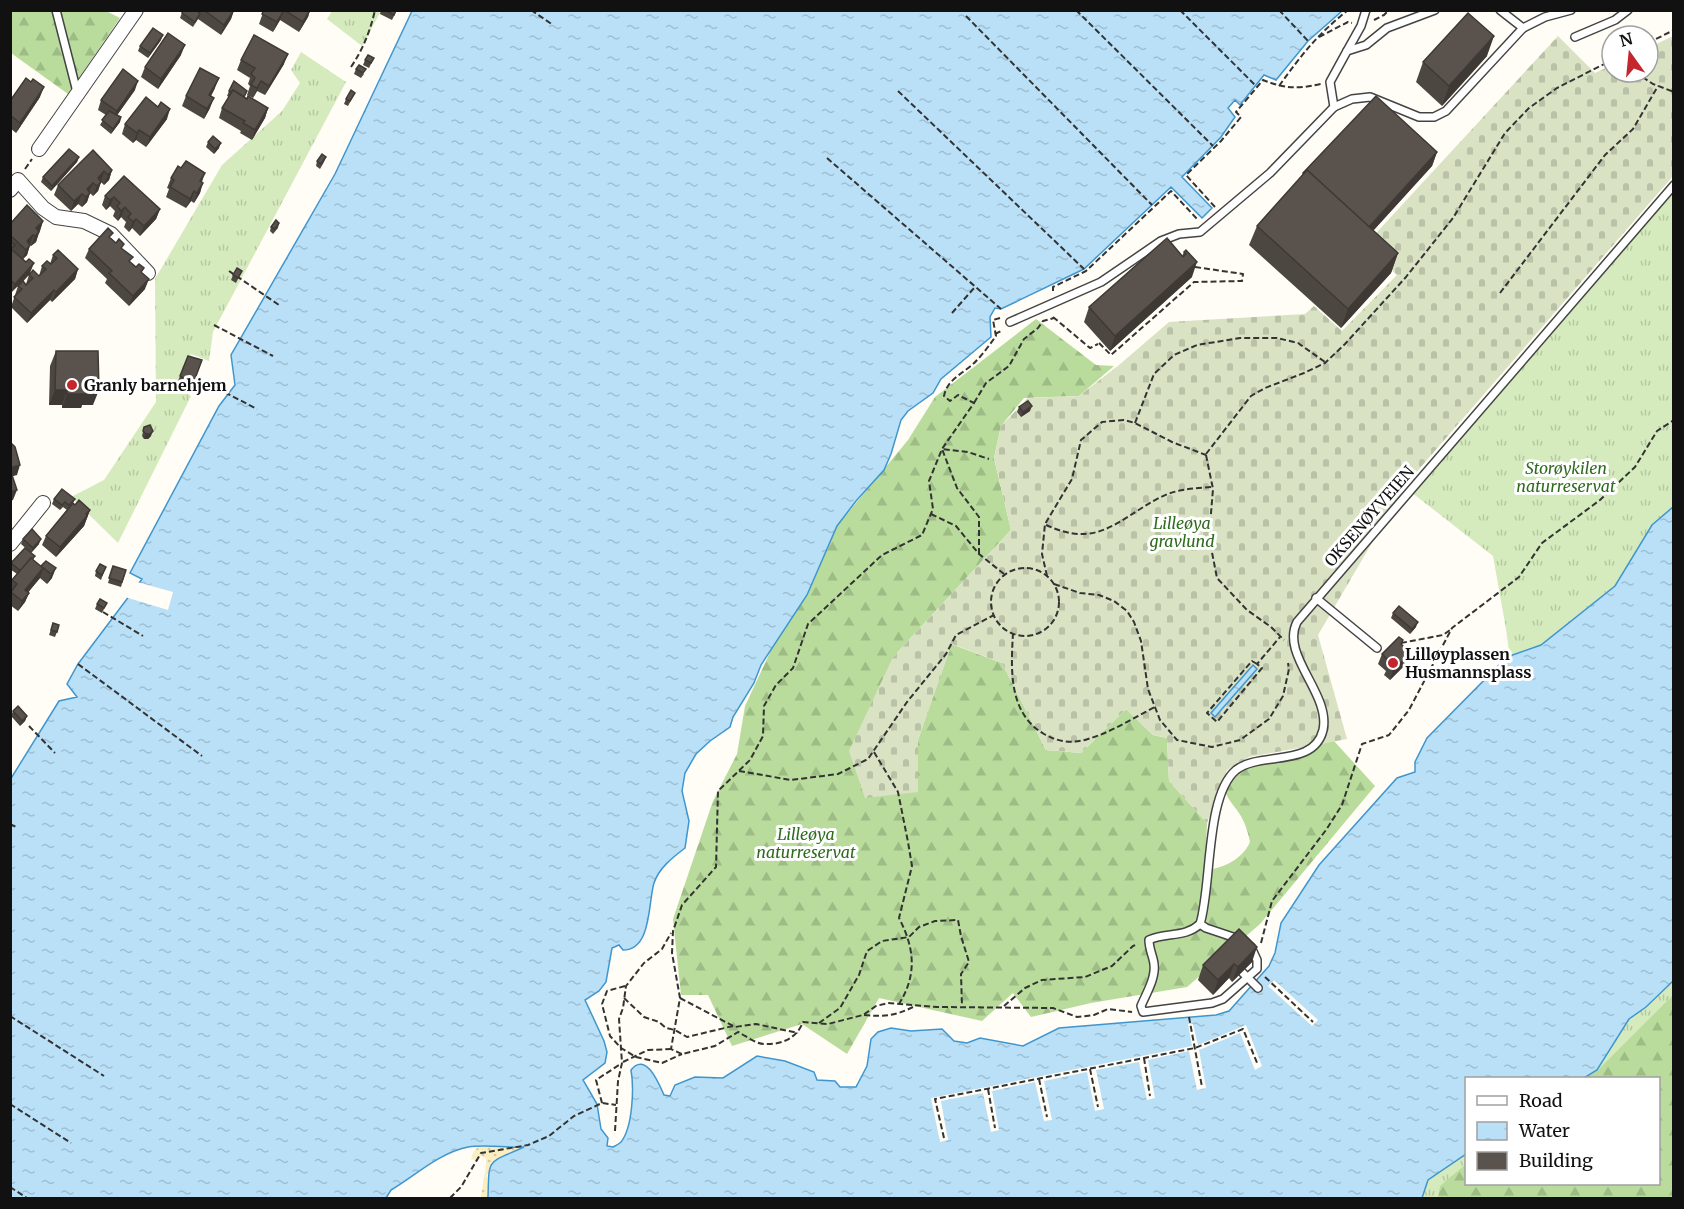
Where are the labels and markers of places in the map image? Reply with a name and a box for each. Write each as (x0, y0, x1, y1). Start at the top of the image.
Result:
place label: Granly barnehjem (84, 375, 227, 395)
marker: Granly barnehjem (65, 378, 79, 392)
place label: Lilløyplassen Husmannsplass (1405, 644, 1532, 682)
marker: Lilløyplassen Husmannsplass (1386, 656, 1400, 670)

